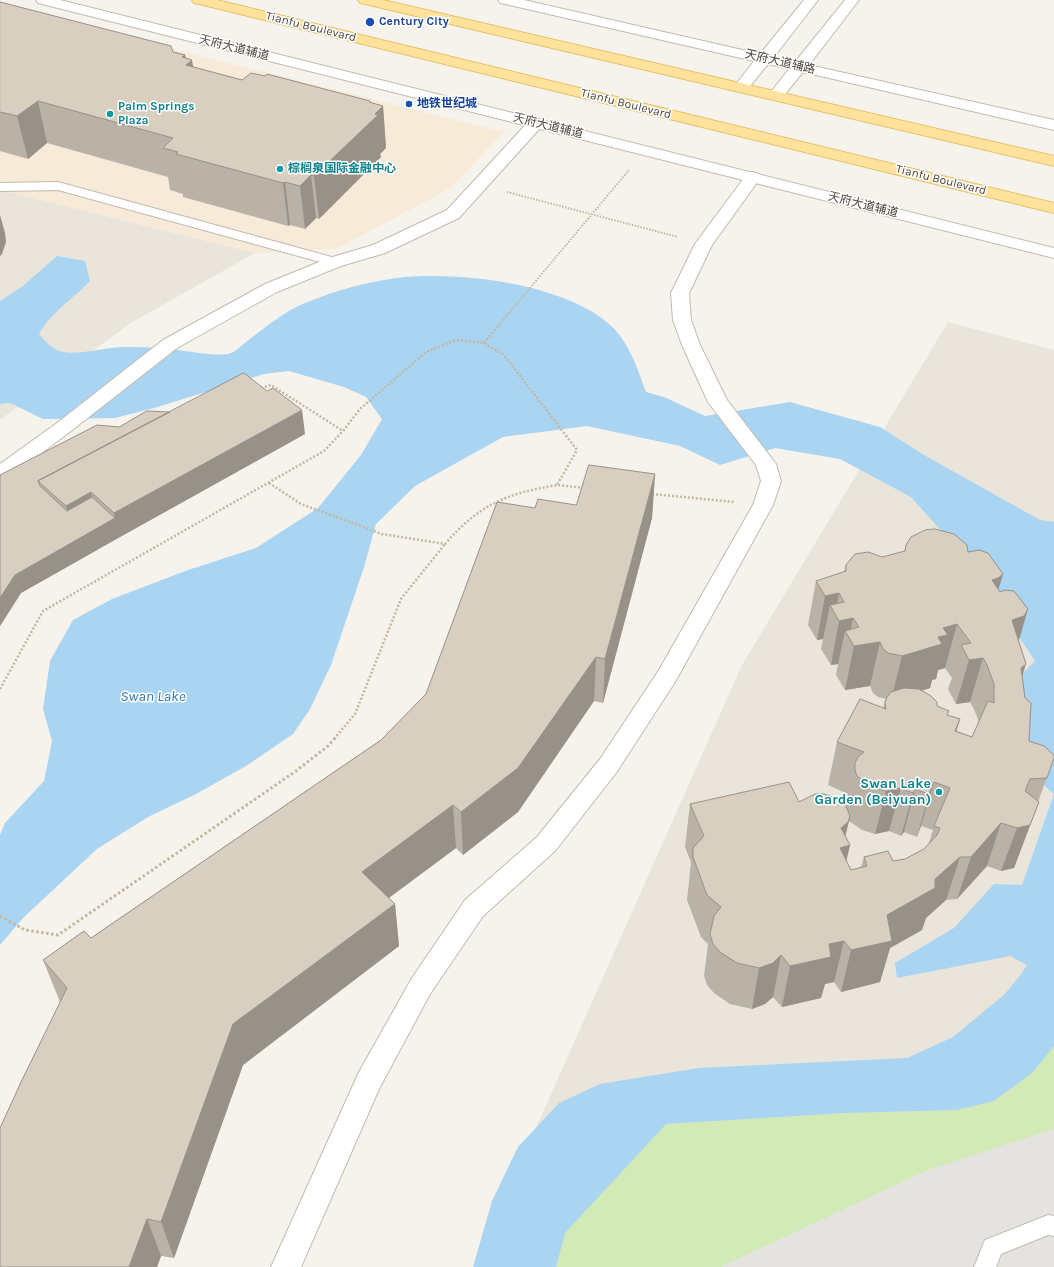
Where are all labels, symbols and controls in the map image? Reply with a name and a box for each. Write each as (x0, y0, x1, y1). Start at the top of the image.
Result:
street label: Tianfu Boulevard (264, 9, 358, 45)
place label: Century City (379, 15, 449, 29)
marker: Century City (364, 16, 376, 28)
street label: 天府大道辅道 (197, 32, 271, 64)
street label: 天府大道辅路 (743, 47, 817, 77)
street label: Tianfu Boulevard (579, 86, 673, 122)
place label: 地铁世纪城 (417, 97, 477, 111)
marker: 地铁世纪城 (404, 99, 414, 109)
place label: Palm Springs Plaza (118, 100, 194, 128)
marker: Palm Springs Plaza (105, 109, 115, 119)
street label: 天府大道辅道 (511, 110, 585, 142)
place label: 棕榈泉国际金融中心 (288, 162, 396, 176)
street label: Tianfu Boulevard (894, 162, 988, 198)
marker: 棕榈泉国际金融中心 (275, 164, 285, 174)
street label: 天府大道辅道 (826, 189, 900, 221)
water label: Swan Lake (120, 688, 186, 706)
place label: Swan Lake Garden (Beiyuan) (815, 776, 931, 808)
marker: Swan Lake Garden (Beiyuan) (934, 787, 944, 797)

